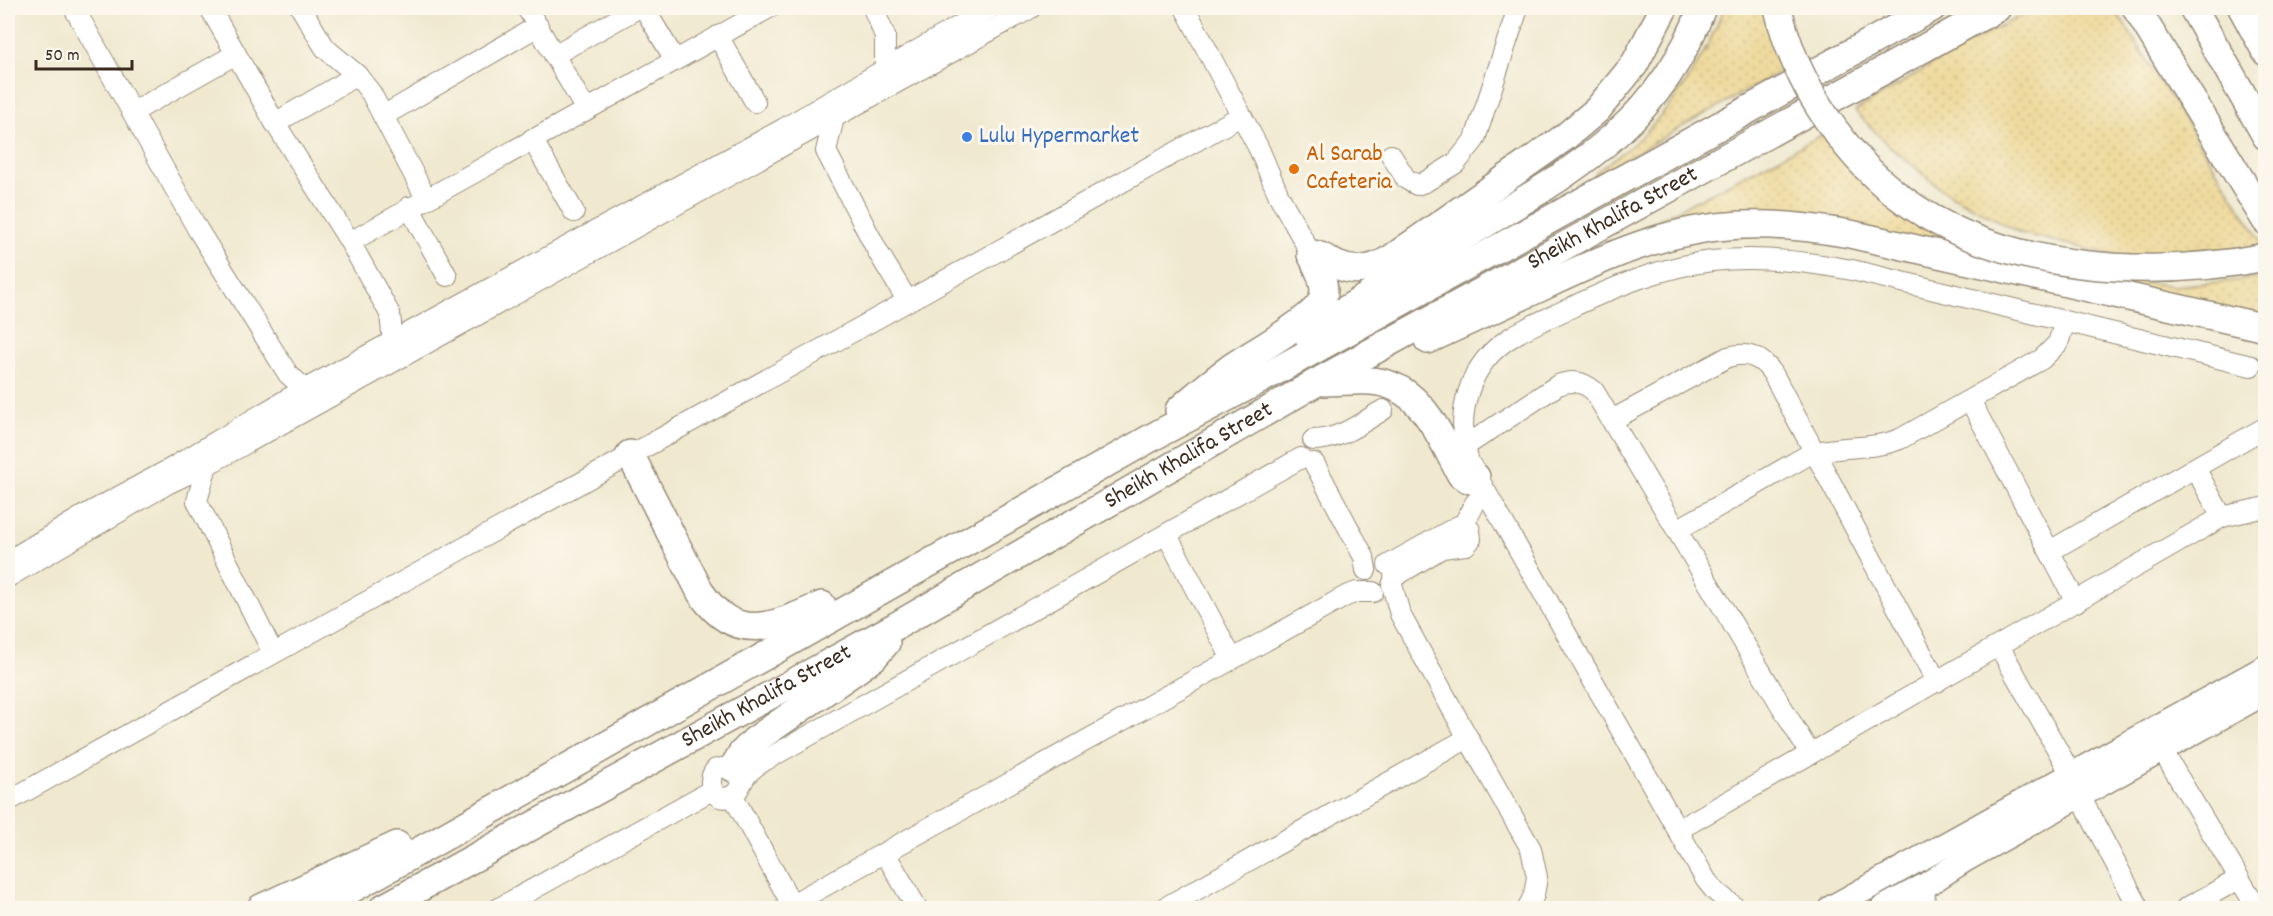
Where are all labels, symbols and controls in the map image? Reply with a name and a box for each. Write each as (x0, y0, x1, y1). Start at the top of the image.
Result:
scale bar (36, 33, 132, 71)
text: 50 m (45, 44, 80, 69)
place label: Lulu Hypermarket (979, 120, 1139, 154)
marker: Lulu Hypermarket (960, 130, 974, 144)
place label: Al Sarab Cafeteria (1306, 138, 1393, 200)
street label: Sheikh Khalifa Street (1522, 158, 1705, 280)
marker: Al Sarab Cafeteria (1287, 162, 1301, 176)
street label: Sheikh Khalifa Street (1098, 394, 1280, 519)
street label: Sheikh Khalifa Street (675, 636, 858, 758)

